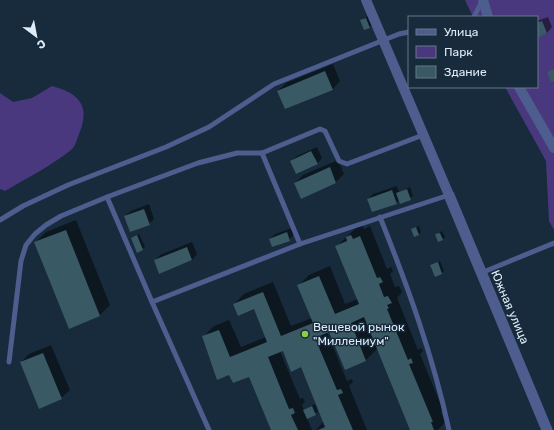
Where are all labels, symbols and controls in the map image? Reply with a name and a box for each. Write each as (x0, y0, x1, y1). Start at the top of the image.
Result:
north arrow (16, 16, 56, 56)
legend (408, 16, 538, 88)
text: Улица (444, 25, 478, 39)
text: С (34, 36, 48, 52)
text: Парк (444, 45, 473, 59)
text: Здание (444, 65, 487, 79)
street label: Южная улица (488, 268, 532, 346)
place label: Вещевой рынок "Миллениум" (313, 320, 405, 348)
marker: Вещевой рынок "Миллениум" (300, 329, 310, 339)

